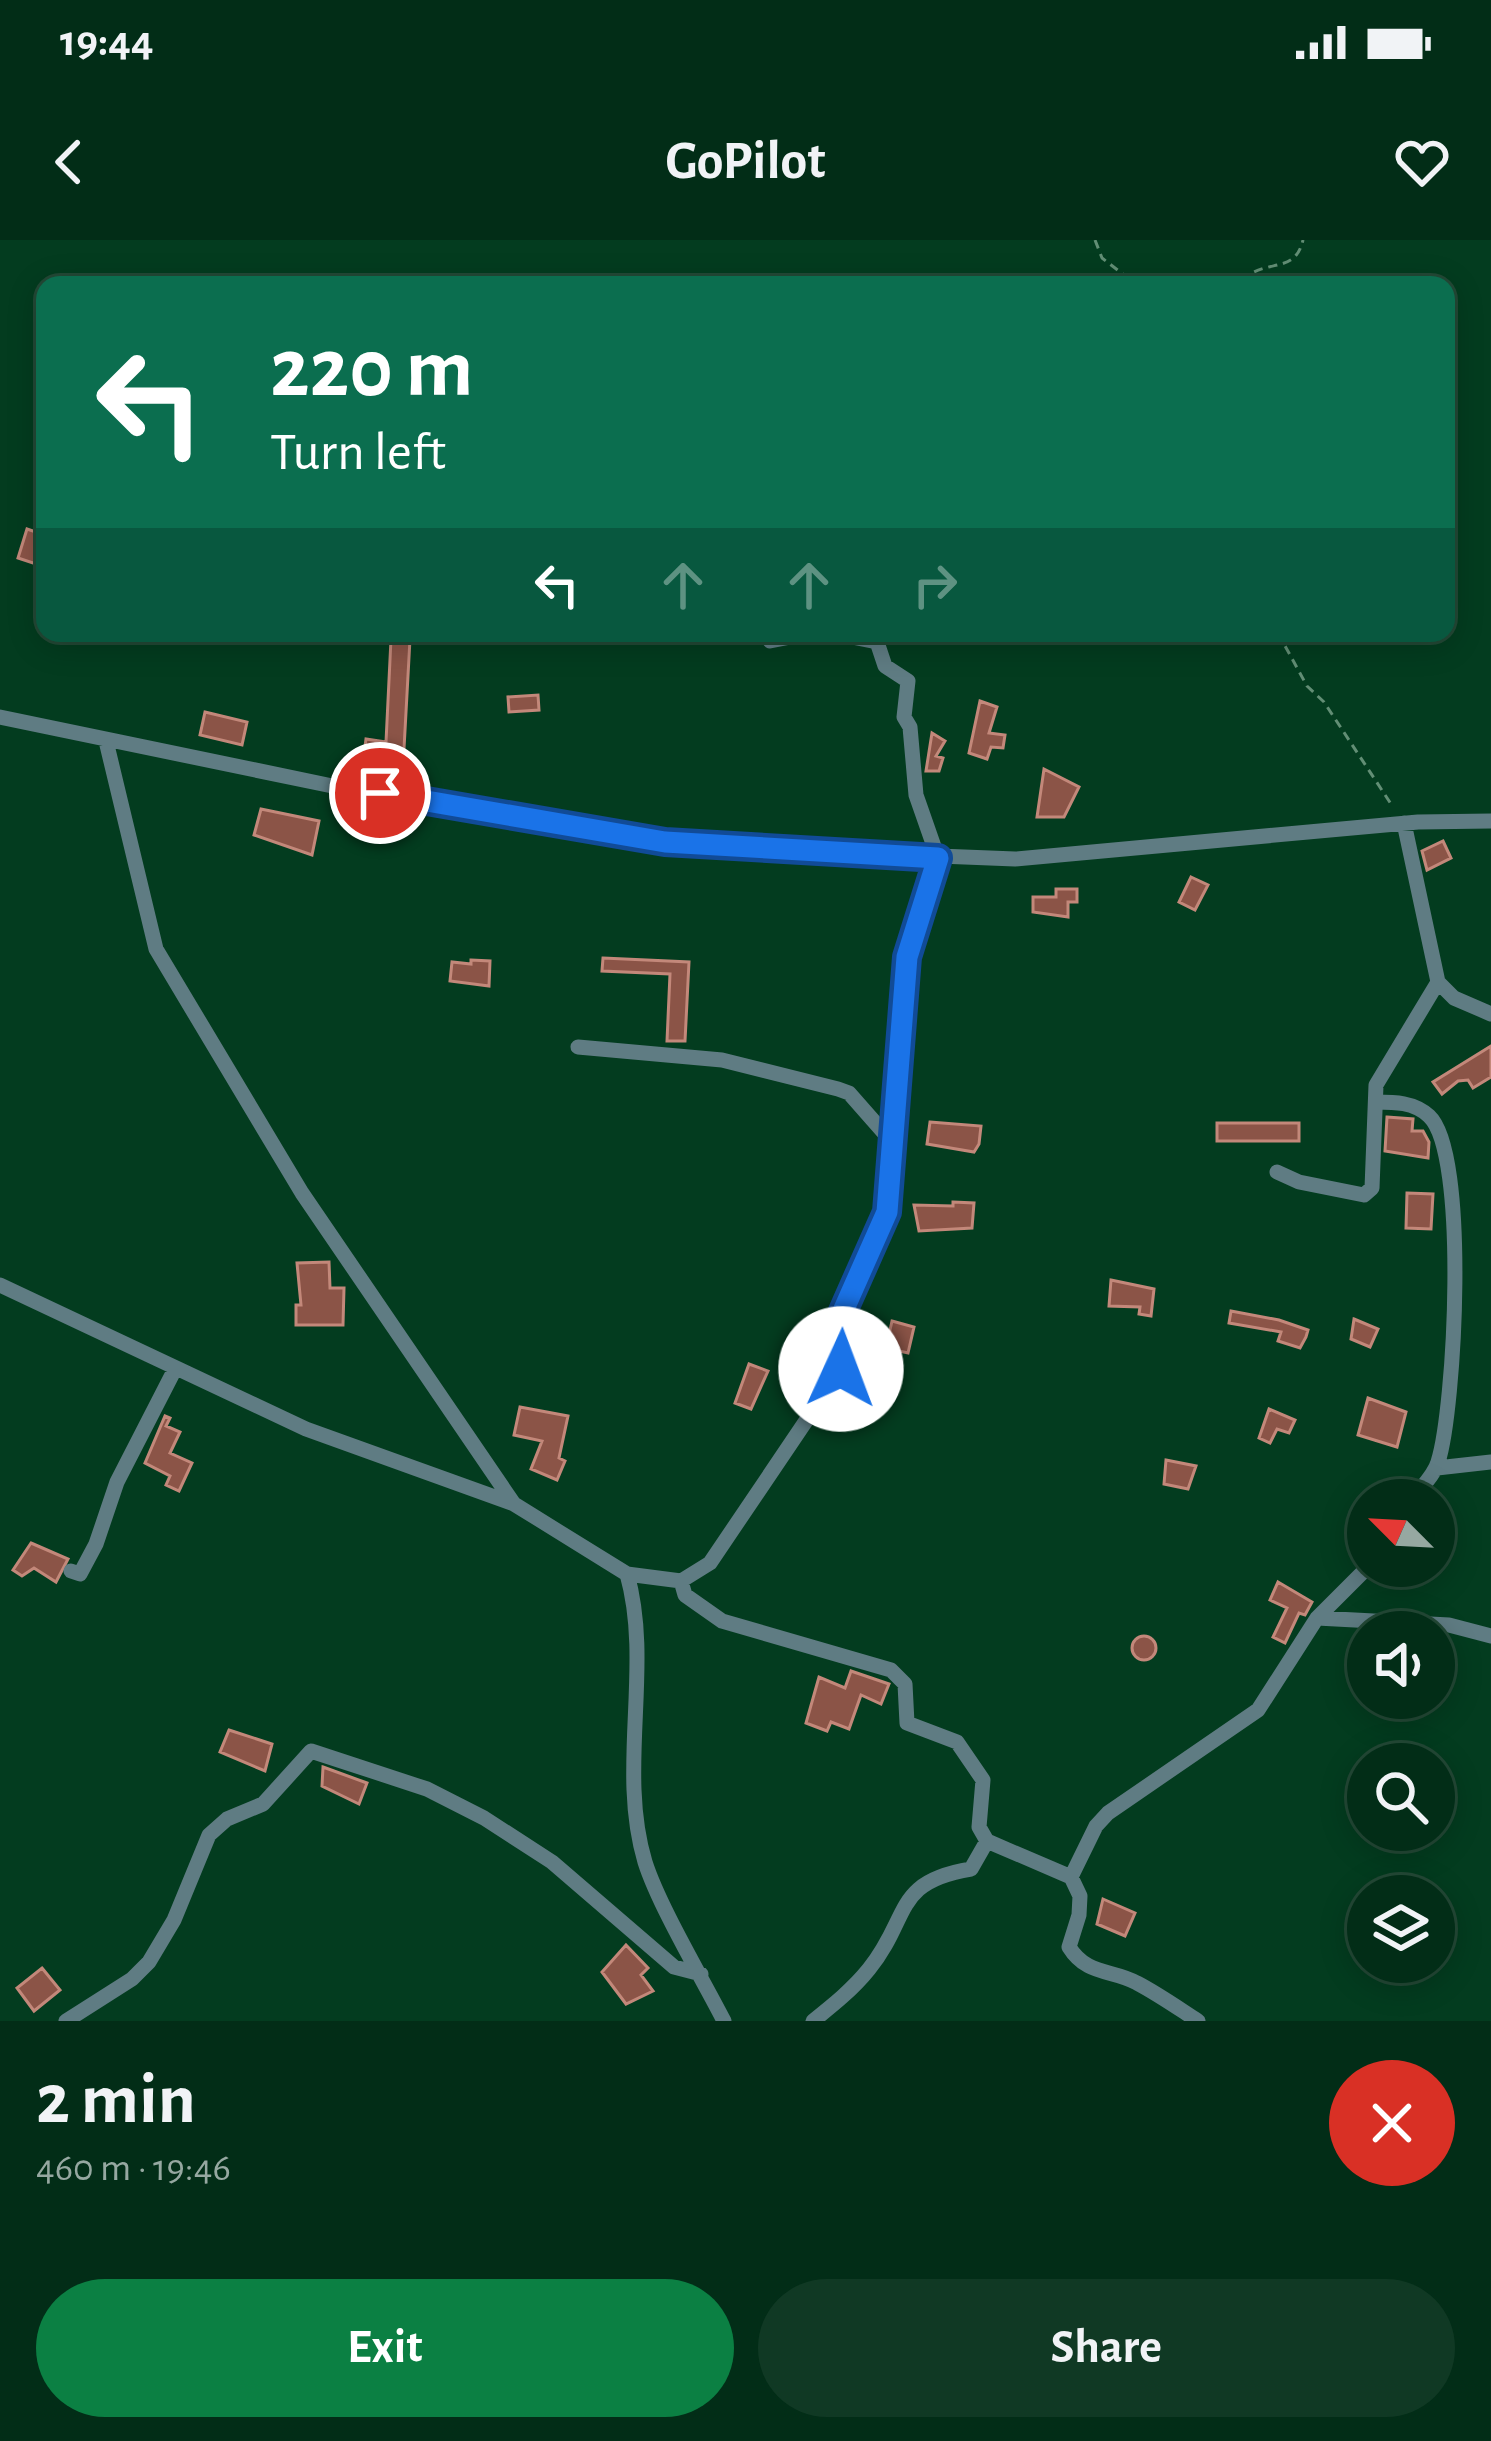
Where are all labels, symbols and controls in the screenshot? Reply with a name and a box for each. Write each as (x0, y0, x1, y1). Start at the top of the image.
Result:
text: 19:44 (60, 19, 154, 64)
icon: back (36, 129, 102, 195)
icon: heart (1389, 129, 1455, 195)
text: GoPilot (665, 135, 826, 189)
icon: left (72, 324, 228, 480)
text: 220 m (270, 328, 473, 412)
text: Turn left (270, 426, 446, 480)
icon: left (524, 552, 590, 618)
icon: ahead (650, 552, 716, 618)
icon: ahead (776, 552, 842, 618)
icon: right (902, 552, 968, 618)
pin (329, 742, 431, 844)
icon: arrive (347, 760, 413, 826)
position arrow (778, 1306, 904, 1432)
north arrow (1347, 1479, 1455, 1587)
map controls (1347, 1479, 1455, 1983)
button: sound (1347, 1611, 1455, 1719)
button: search (1347, 1743, 1455, 1851)
button: layers (1347, 1875, 1455, 1983)
button: close (1329, 2060, 1455, 2186)
text: 2 min (36, 2064, 196, 2136)
text: 460 m · 19:46 (36, 2149, 231, 2188)
button: Exit (36, 2279, 734, 2417)
button: Share (758, 2279, 1455, 2417)

